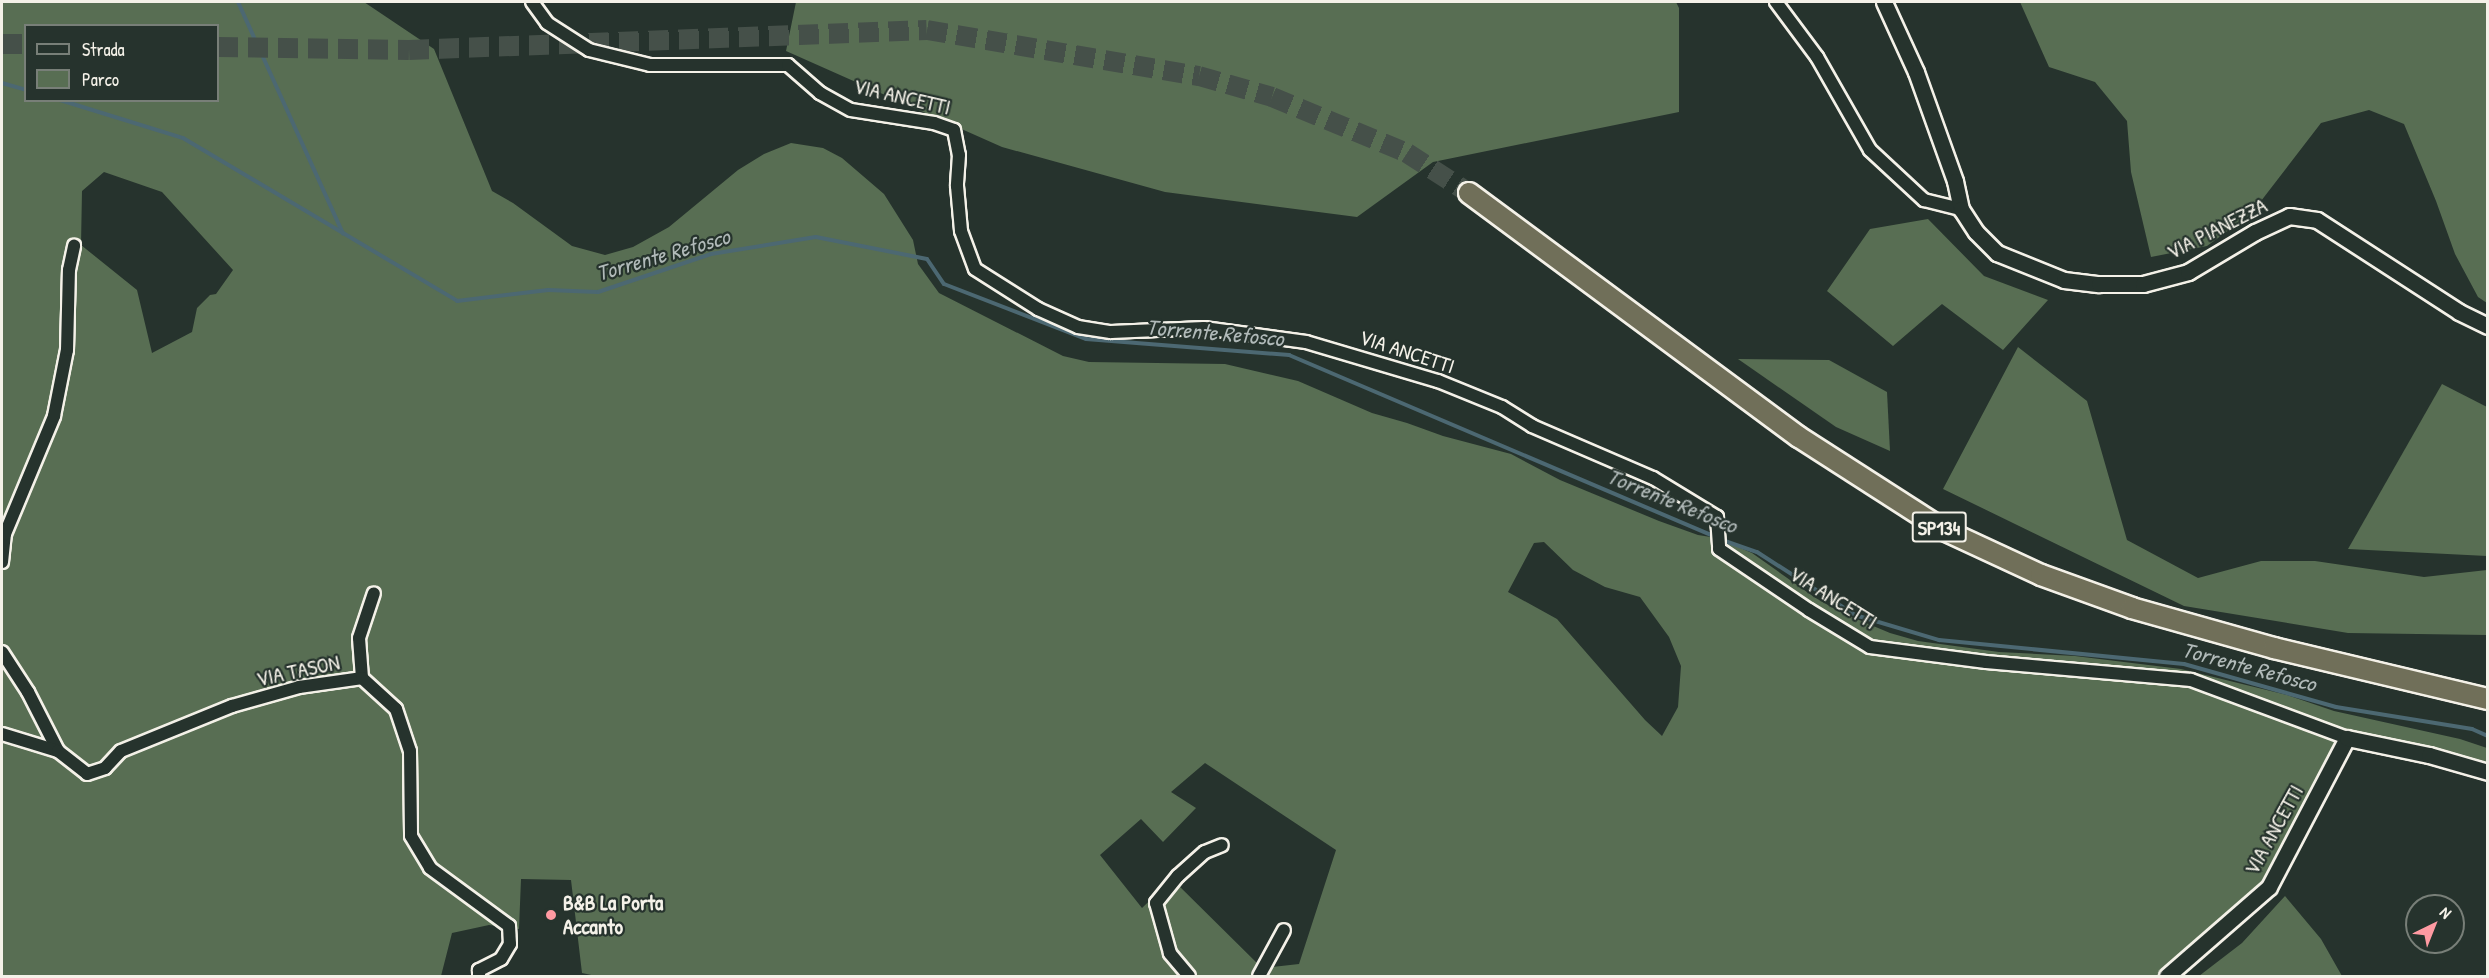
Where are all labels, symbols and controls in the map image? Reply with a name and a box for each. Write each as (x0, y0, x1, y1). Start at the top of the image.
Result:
legend (24, 24, 219, 102)
text: Strada (82, 37, 125, 62)
text: Parco (82, 67, 119, 92)
street label: VIA ANCETTI (851, 74, 953, 120)
street label: VIA PIANEZZA (2163, 193, 2271, 265)
water label: Torrente Refosco (593, 223, 733, 287)
water label: Torrente Refosco (1145, 314, 1285, 352)
street label: VIA ANCETTI (1356, 325, 1458, 379)
water label: Torrente Refosco (1603, 463, 1741, 539)
road number: SP134 (1910, 510, 1968, 544)
street label: VIA ANCETTI (1785, 561, 1881, 635)
water label: Torrente Refosco (2179, 636, 2319, 698)
street label: VIA TASON (254, 650, 342, 692)
street label: VIA ANCETTI (2239, 781, 2309, 879)
place label: B&B La Porta Accanto (563, 890, 663, 940)
north arrow (2405, 894, 2465, 954)
text: N (2435, 901, 2457, 923)
marker: B&B La Porta Accanto (544, 908, 558, 922)

